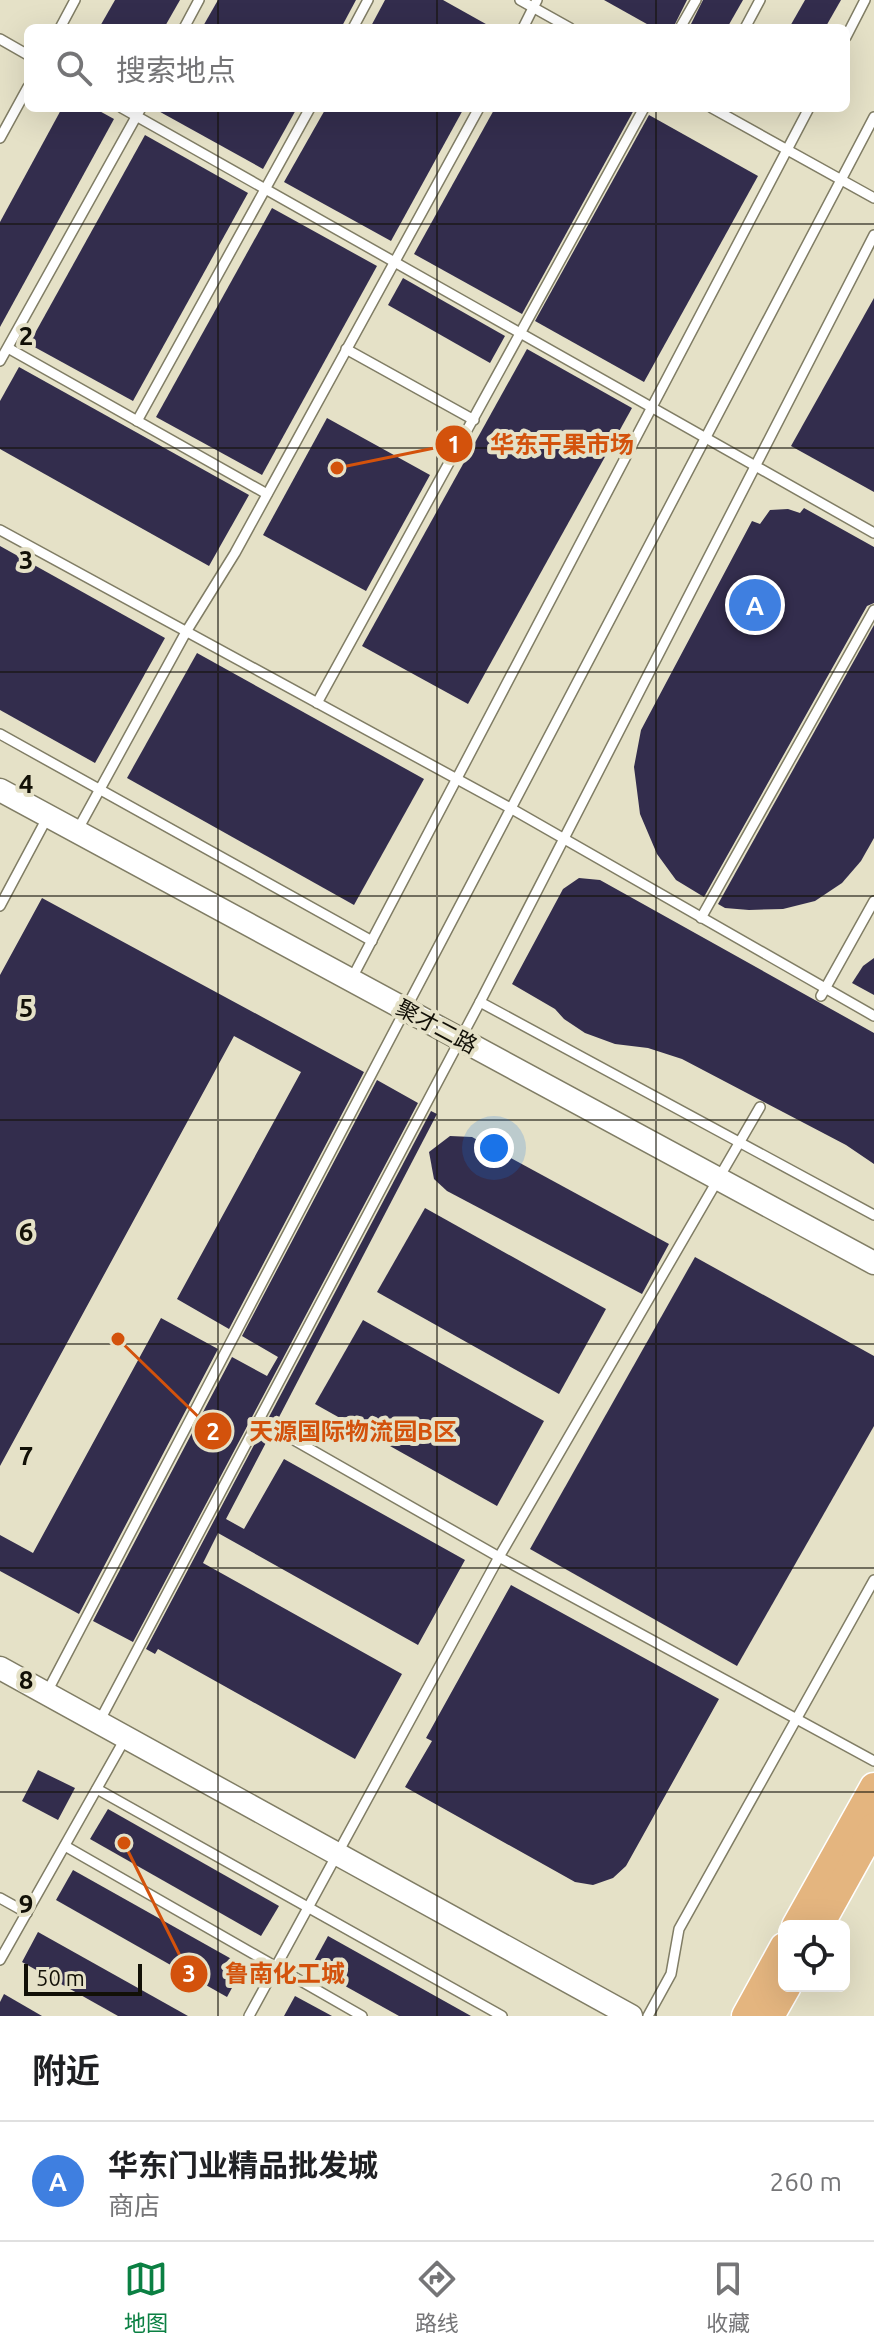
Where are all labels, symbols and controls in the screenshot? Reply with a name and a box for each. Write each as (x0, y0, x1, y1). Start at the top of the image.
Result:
search box (24, 24, 850, 112)
icon: search (52, 46, 96, 90)
text: 搜索地点 (116, 53, 236, 87)
text: 2 (19, 321, 33, 350)
callout: 华东干果市场 (434, 420, 650, 468)
text: 1 (447, 431, 461, 458)
text: 华东干果市场 (490, 431, 634, 458)
text: 3 (19, 545, 33, 574)
pin: A (729, 575, 781, 635)
text: 4 (19, 769, 33, 798)
text: 5 (19, 993, 33, 1022)
street label: 聚才二路 (392, 994, 482, 1058)
your location (474, 1128, 514, 1168)
text: 6 (19, 1217, 33, 1246)
callout: 天源国际物流园B区 (193, 1407, 473, 1455)
text: 2 (206, 1418, 220, 1445)
text: 天源国际物流园B区 (249, 1418, 457, 1445)
text: 7 (19, 1441, 33, 1470)
text: 8 (19, 1665, 33, 1694)
text: 9 (19, 1889, 33, 1918)
map controls (778, 1920, 850, 1992)
button: locate (778, 1920, 850, 1992)
callout: 鲁南化工城 (169, 1950, 361, 1998)
scale bar (24, 1960, 142, 1996)
text: 3 (182, 1960, 196, 1987)
text: 鲁南化工城 (225, 1960, 345, 1987)
text: 50 m (36, 1965, 85, 1990)
text: 附近 (32, 2051, 100, 2089)
text: 华东门业精品批发城 (108, 2148, 378, 2182)
text: A (49, 2167, 67, 2196)
text: 260 m (770, 2167, 842, 2196)
text: 商店 (108, 2191, 160, 2220)
tab: 地图 (124, 2257, 168, 2337)
tab: 路线 (415, 2257, 459, 2337)
tab: 收藏 (706, 2257, 750, 2337)

